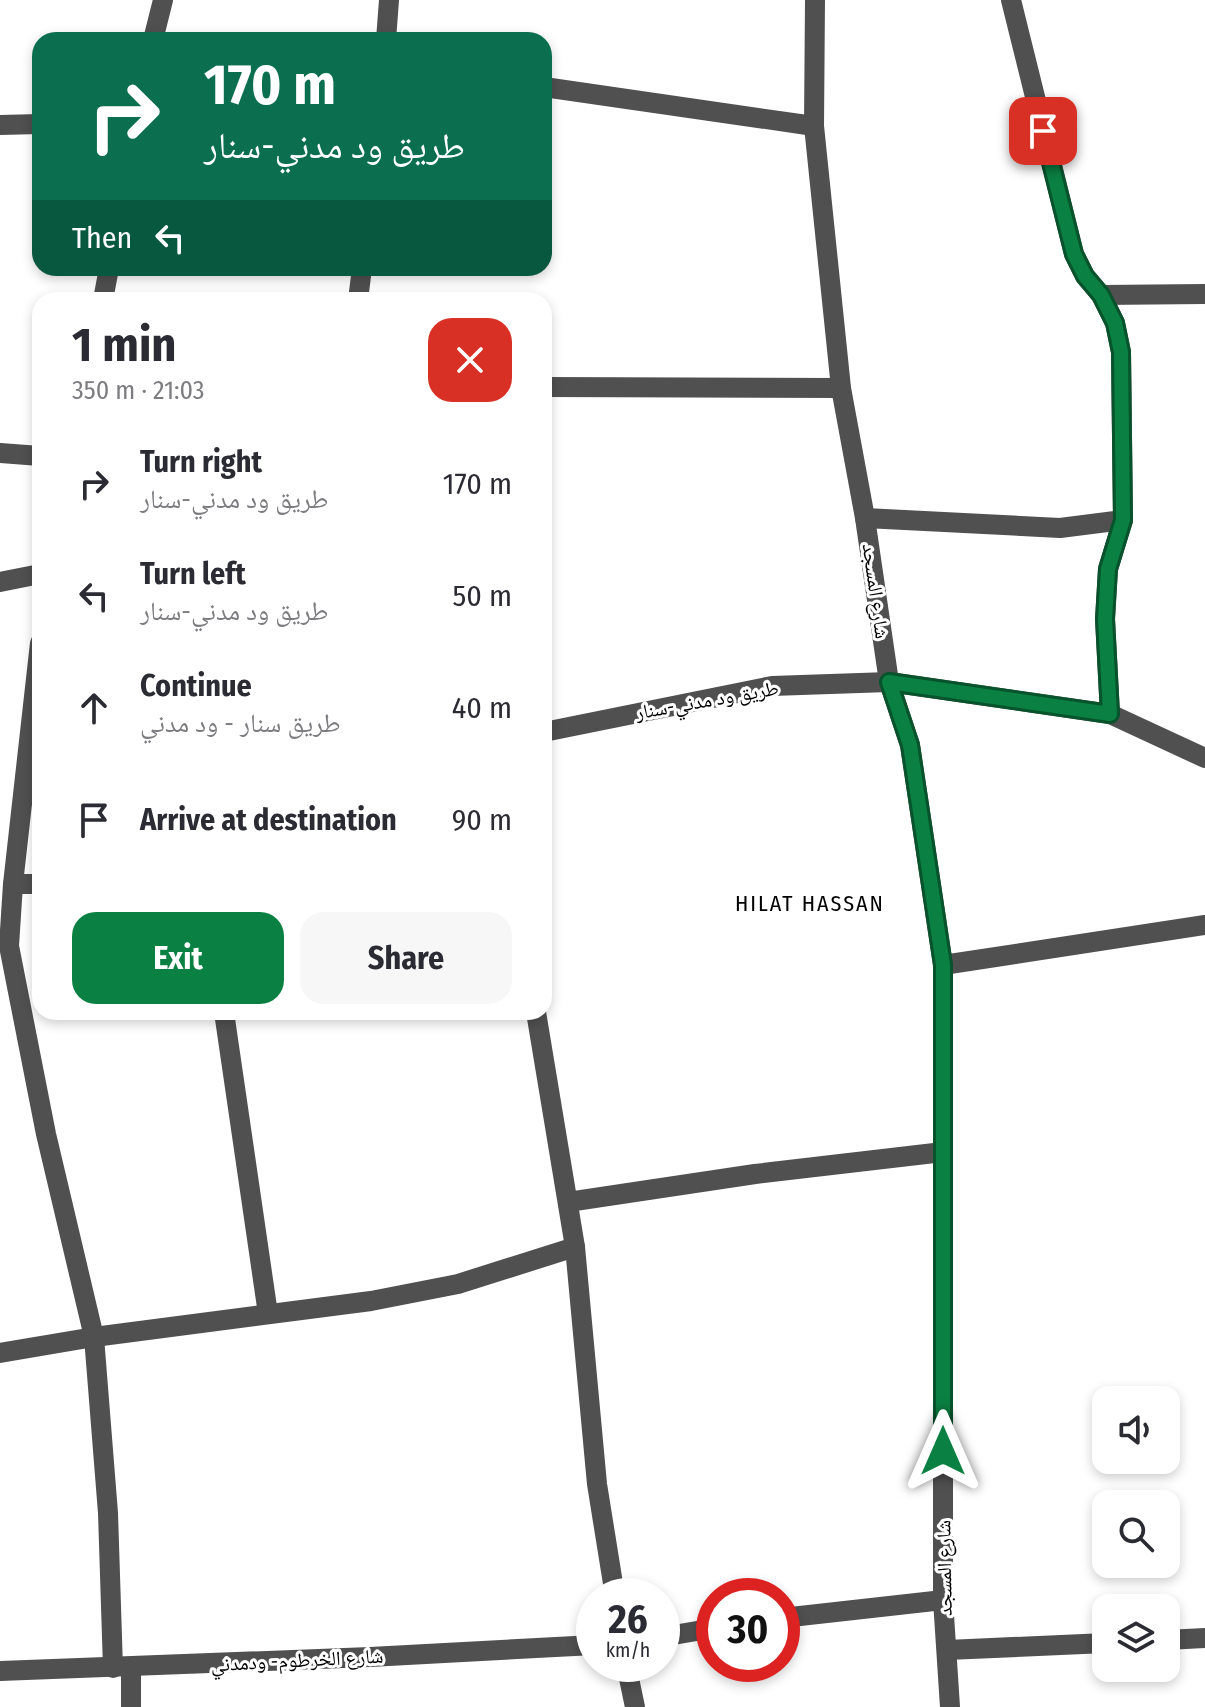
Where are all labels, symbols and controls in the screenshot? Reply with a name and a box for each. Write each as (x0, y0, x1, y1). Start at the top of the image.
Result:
text: 170 m (204, 52, 336, 119)
icon: right (72, 64, 176, 168)
pin (1009, 97, 1077, 165)
icon: arrive (1021, 109, 1065, 153)
text: طريق ود مدني-سنار (204, 124, 465, 168)
icon: left (148, 216, 192, 260)
text: Then (72, 220, 132, 256)
text: 1 min (72, 316, 177, 374)
button: close (428, 318, 512, 402)
text: 350 m · 21:03 (72, 375, 205, 406)
text: Turn right (140, 444, 262, 480)
icon: right (72, 462, 116, 506)
text: 170 m (443, 466, 512, 502)
text: طريق ود مدني-سنار (140, 484, 329, 515)
street label: شارع المسجد (856, 542, 895, 640)
text: Turn left (140, 556, 246, 592)
icon: left (72, 574, 116, 618)
text: 50 m (452, 578, 512, 614)
text: طريق ود مدني-سنار (140, 596, 329, 627)
text: Continue (140, 668, 252, 704)
street label: طريق ود مدني-سنار (633, 676, 781, 729)
icon: ahead (72, 686, 116, 730)
text: 40 m (452, 690, 512, 726)
text: طريق سنار - ود مدني (140, 708, 341, 739)
icon: arrive (72, 798, 116, 842)
text: Arrive at destination (140, 802, 397, 838)
text: 90 m (452, 802, 512, 838)
district label: HILAT HASSAN (735, 890, 885, 917)
button: Exit (72, 912, 284, 1004)
button: Share (300, 912, 512, 1004)
map controls (1092, 1386, 1180, 1682)
button: sound (1092, 1386, 1180, 1474)
position arrow (901, 1409, 985, 1493)
button: search (1092, 1490, 1180, 1578)
street label: شارع المسجد (931, 1520, 958, 1616)
speed limit sign: 30 (696, 1578, 800, 1682)
button: layers (1092, 1594, 1180, 1682)
text: 26 (608, 1596, 648, 1644)
text: km/h (606, 1638, 650, 1662)
street label: شارع الخرطوم- ودمدني (210, 1643, 384, 1681)

